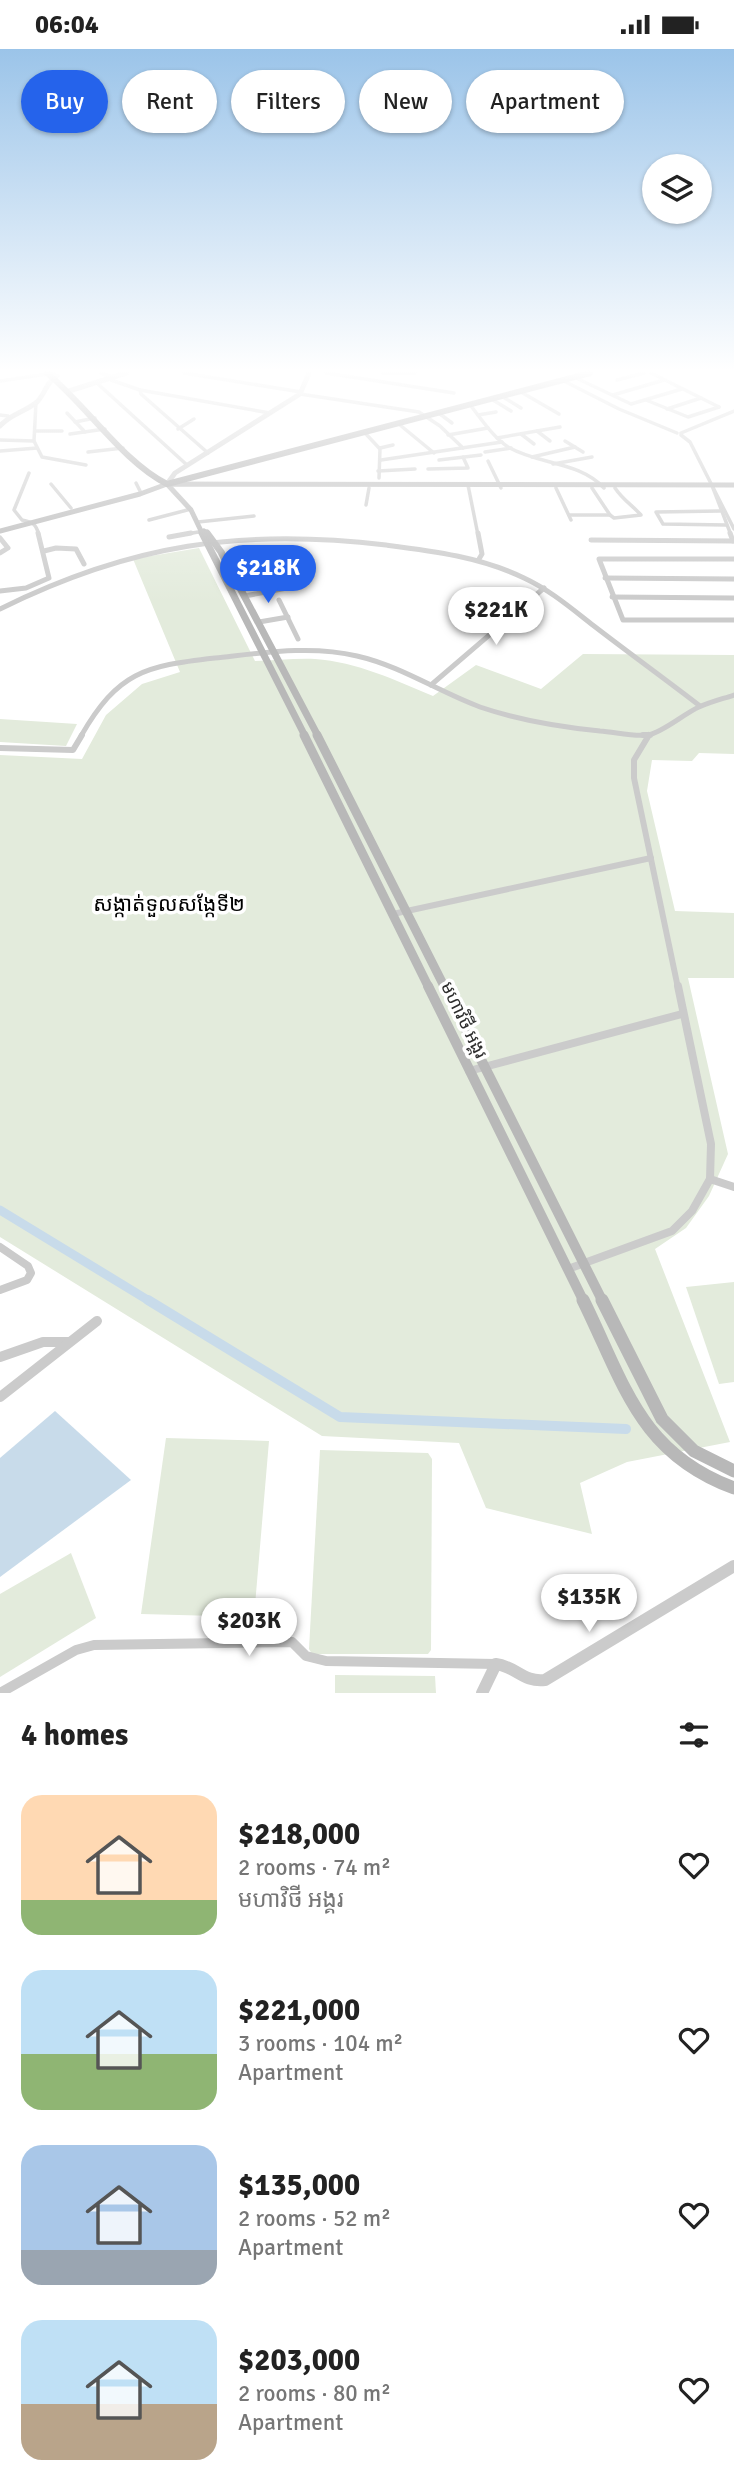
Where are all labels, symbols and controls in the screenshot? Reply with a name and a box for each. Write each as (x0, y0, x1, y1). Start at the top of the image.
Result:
text: 06:04 (35, 9, 99, 41)
chip: Buy (21, 70, 108, 133)
chip: Rent (122, 70, 217, 133)
chip: Filters (231, 70, 345, 133)
chip: New (359, 70, 452, 133)
chip: Apartment (466, 70, 624, 133)
map controls (642, 154, 712, 224)
button: layers (642, 154, 712, 224)
pin: $218K (219, 545, 317, 605)
text: $218K (236, 553, 300, 582)
pin: $221K (447, 587, 545, 647)
text: $221K (464, 595, 528, 624)
district label: សង្កាត់ទួលសង្កែទី២ (93, 891, 245, 918)
street label: មហាវិថី អង្គរ (436, 978, 492, 1062)
pin: $135K (540, 1575, 638, 1634)
text: $135K (557, 1582, 621, 1611)
pin: $203K (200, 1599, 298, 1658)
text: $203K (217, 1606, 281, 1635)
icon: filters (675, 1716, 713, 1754)
text: 4 homes (21, 1717, 128, 1754)
text: $218,000 (238, 1816, 360, 1853)
icon: home (77, 1823, 161, 1907)
icon: heart (675, 1846, 713, 1884)
text: 2 rooms · 74 m² (238, 1853, 391, 1882)
text: មហាវិថី អង្គរ (238, 1885, 344, 1914)
text: $221,000 (238, 1992, 360, 2029)
icon: home (77, 1998, 161, 2082)
icon: heart (675, 2021, 713, 2059)
text: 3 rooms · 104 m² (238, 2029, 403, 2058)
text: Apartment (238, 2058, 343, 2087)
text: $135,000 (238, 2167, 360, 2204)
icon: home (77, 2173, 161, 2257)
icon: heart (675, 2196, 713, 2234)
text: 2 rooms · 52 m² (238, 2204, 391, 2233)
text: Apartment (238, 2233, 343, 2262)
text: $203,000 (238, 2342, 360, 2379)
icon: home (77, 2348, 161, 2432)
icon: heart (675, 2371, 713, 2409)
text: 2 rooms · 80 m² (238, 2379, 391, 2408)
text: Apartment (238, 2408, 343, 2437)

